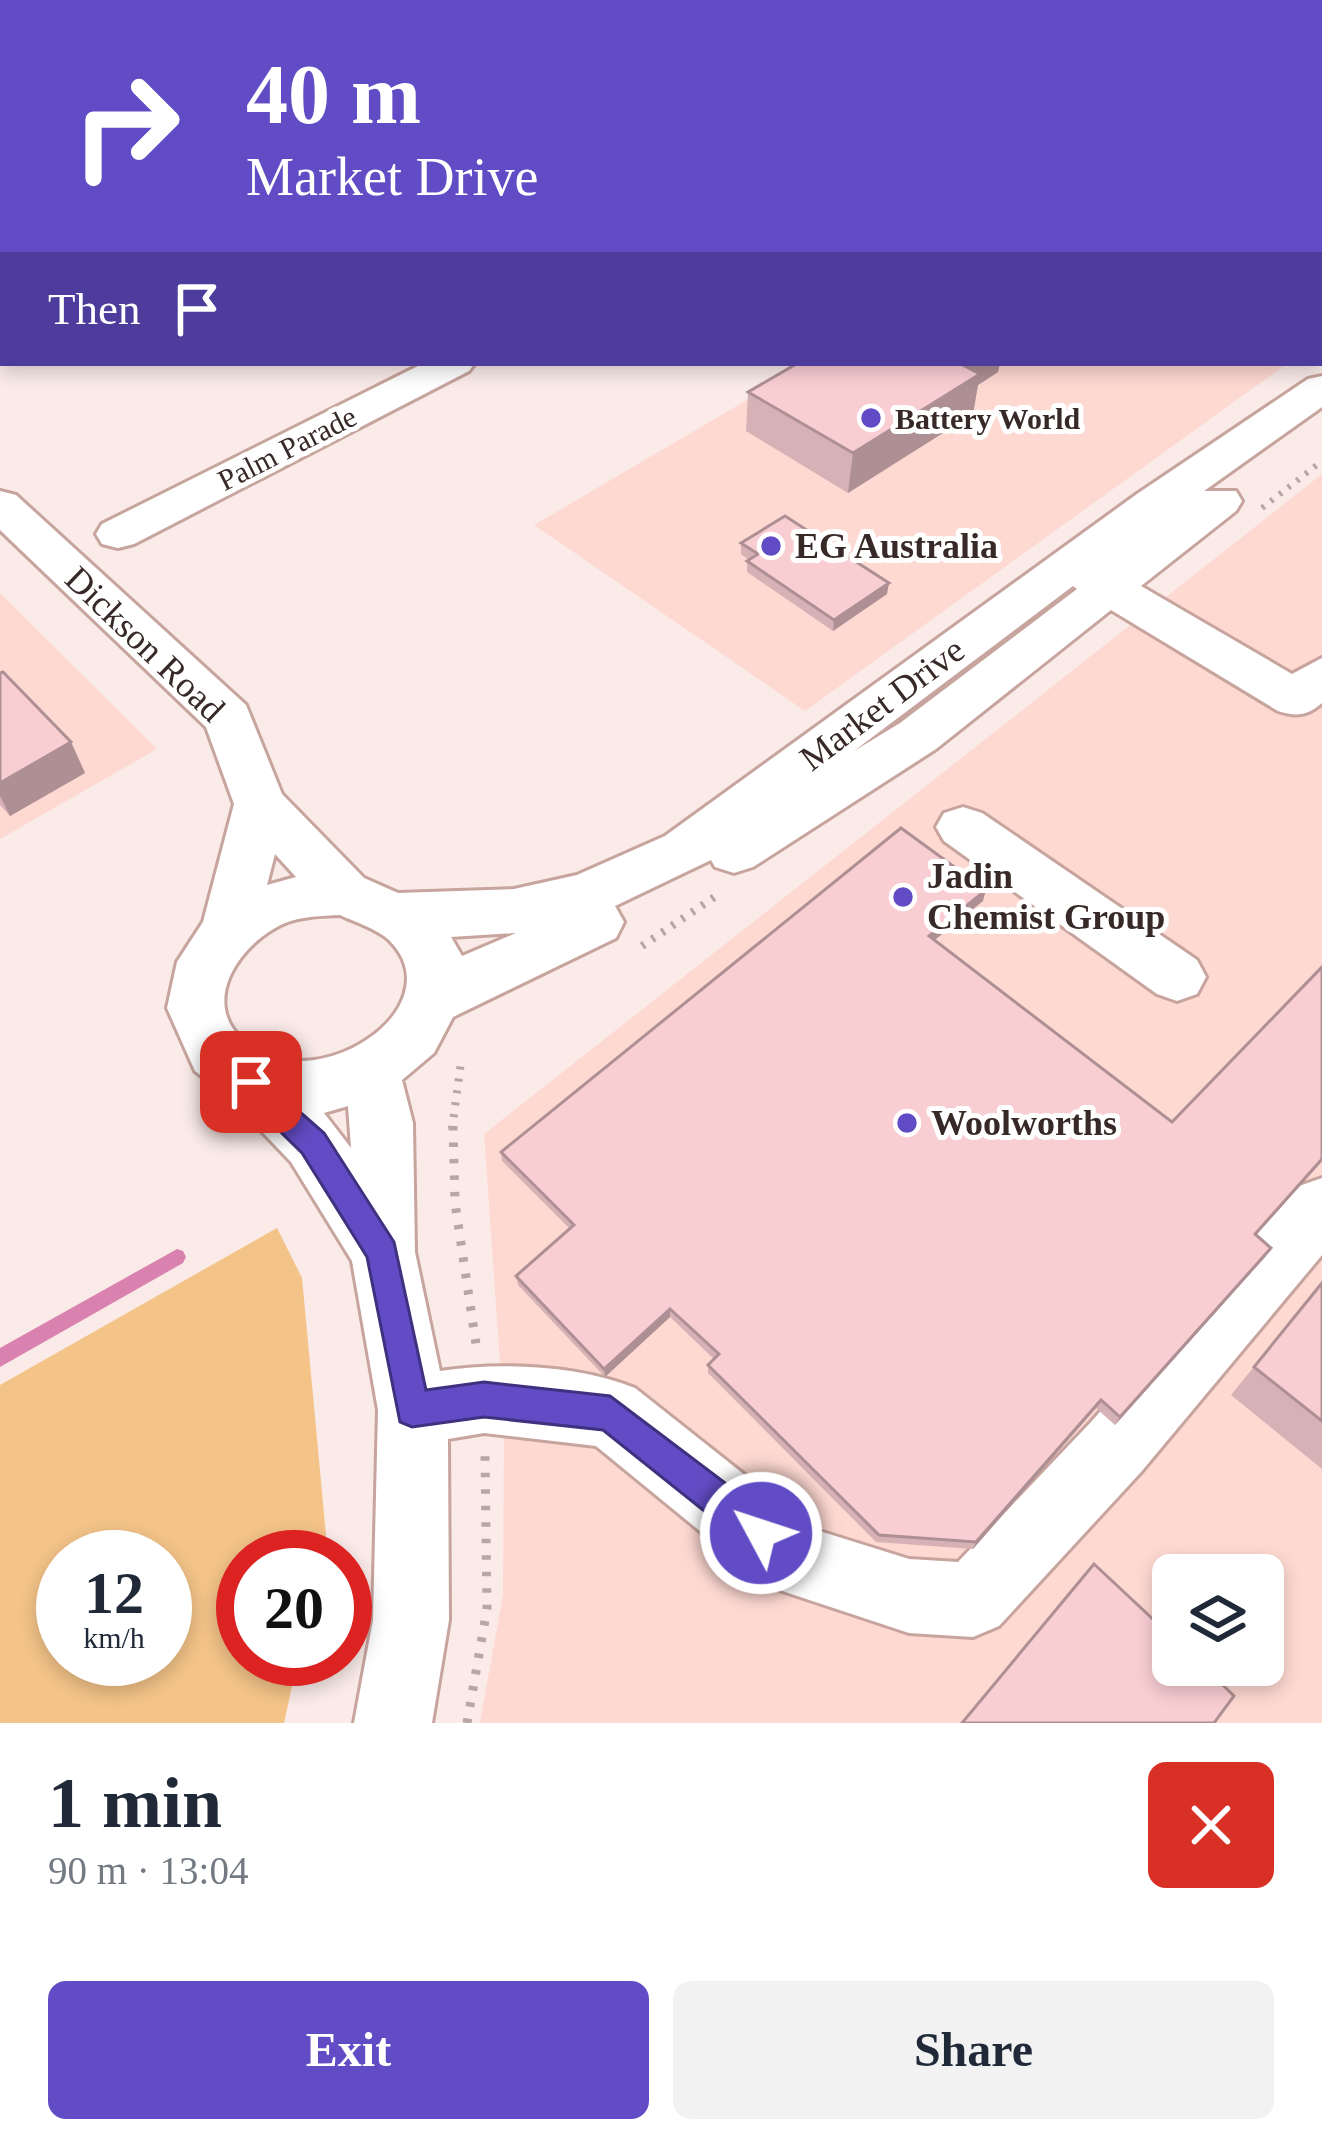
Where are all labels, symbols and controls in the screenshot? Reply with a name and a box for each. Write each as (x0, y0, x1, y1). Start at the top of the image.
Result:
icon: right (48, 48, 204, 204)
text: 40 m (246, 48, 421, 141)
text: Market Drive (246, 147, 538, 207)
icon: arrive (164, 276, 230, 342)
text: Then (48, 284, 140, 334)
street label: Palm Parade (212, 399, 362, 497)
place label: Battery World (895, 402, 1081, 435)
marker: Battery World (858, 405, 884, 431)
place label: EG Australia (795, 526, 998, 566)
marker: EG Australia (758, 533, 784, 559)
street label: Dickson Road (57, 558, 233, 730)
street label: Market Drive (792, 629, 972, 779)
place label: Jadin Chemist Group (927, 856, 1165, 937)
marker: Jadin Chemist Group (890, 884, 916, 910)
pin (200, 1031, 302, 1133)
icon: arrive (218, 1049, 284, 1115)
place label: Woolworths (931, 1103, 1117, 1143)
marker: Woolworths (894, 1110, 920, 1136)
position arrow (698, 1470, 824, 1596)
speed limit sign: 20 (216, 1530, 372, 1686)
map controls (1152, 1554, 1284, 1686)
button: layers (1152, 1554, 1284, 1686)
text: 12 (84, 1560, 144, 1626)
text: km/h (83, 1621, 145, 1654)
button: close (1148, 1762, 1274, 1888)
text: 1 min (48, 1763, 222, 1843)
text: 90 m · 13:04 (48, 1849, 248, 1892)
button: Exit (48, 1981, 649, 2119)
button: Share (673, 1981, 1274, 2119)

